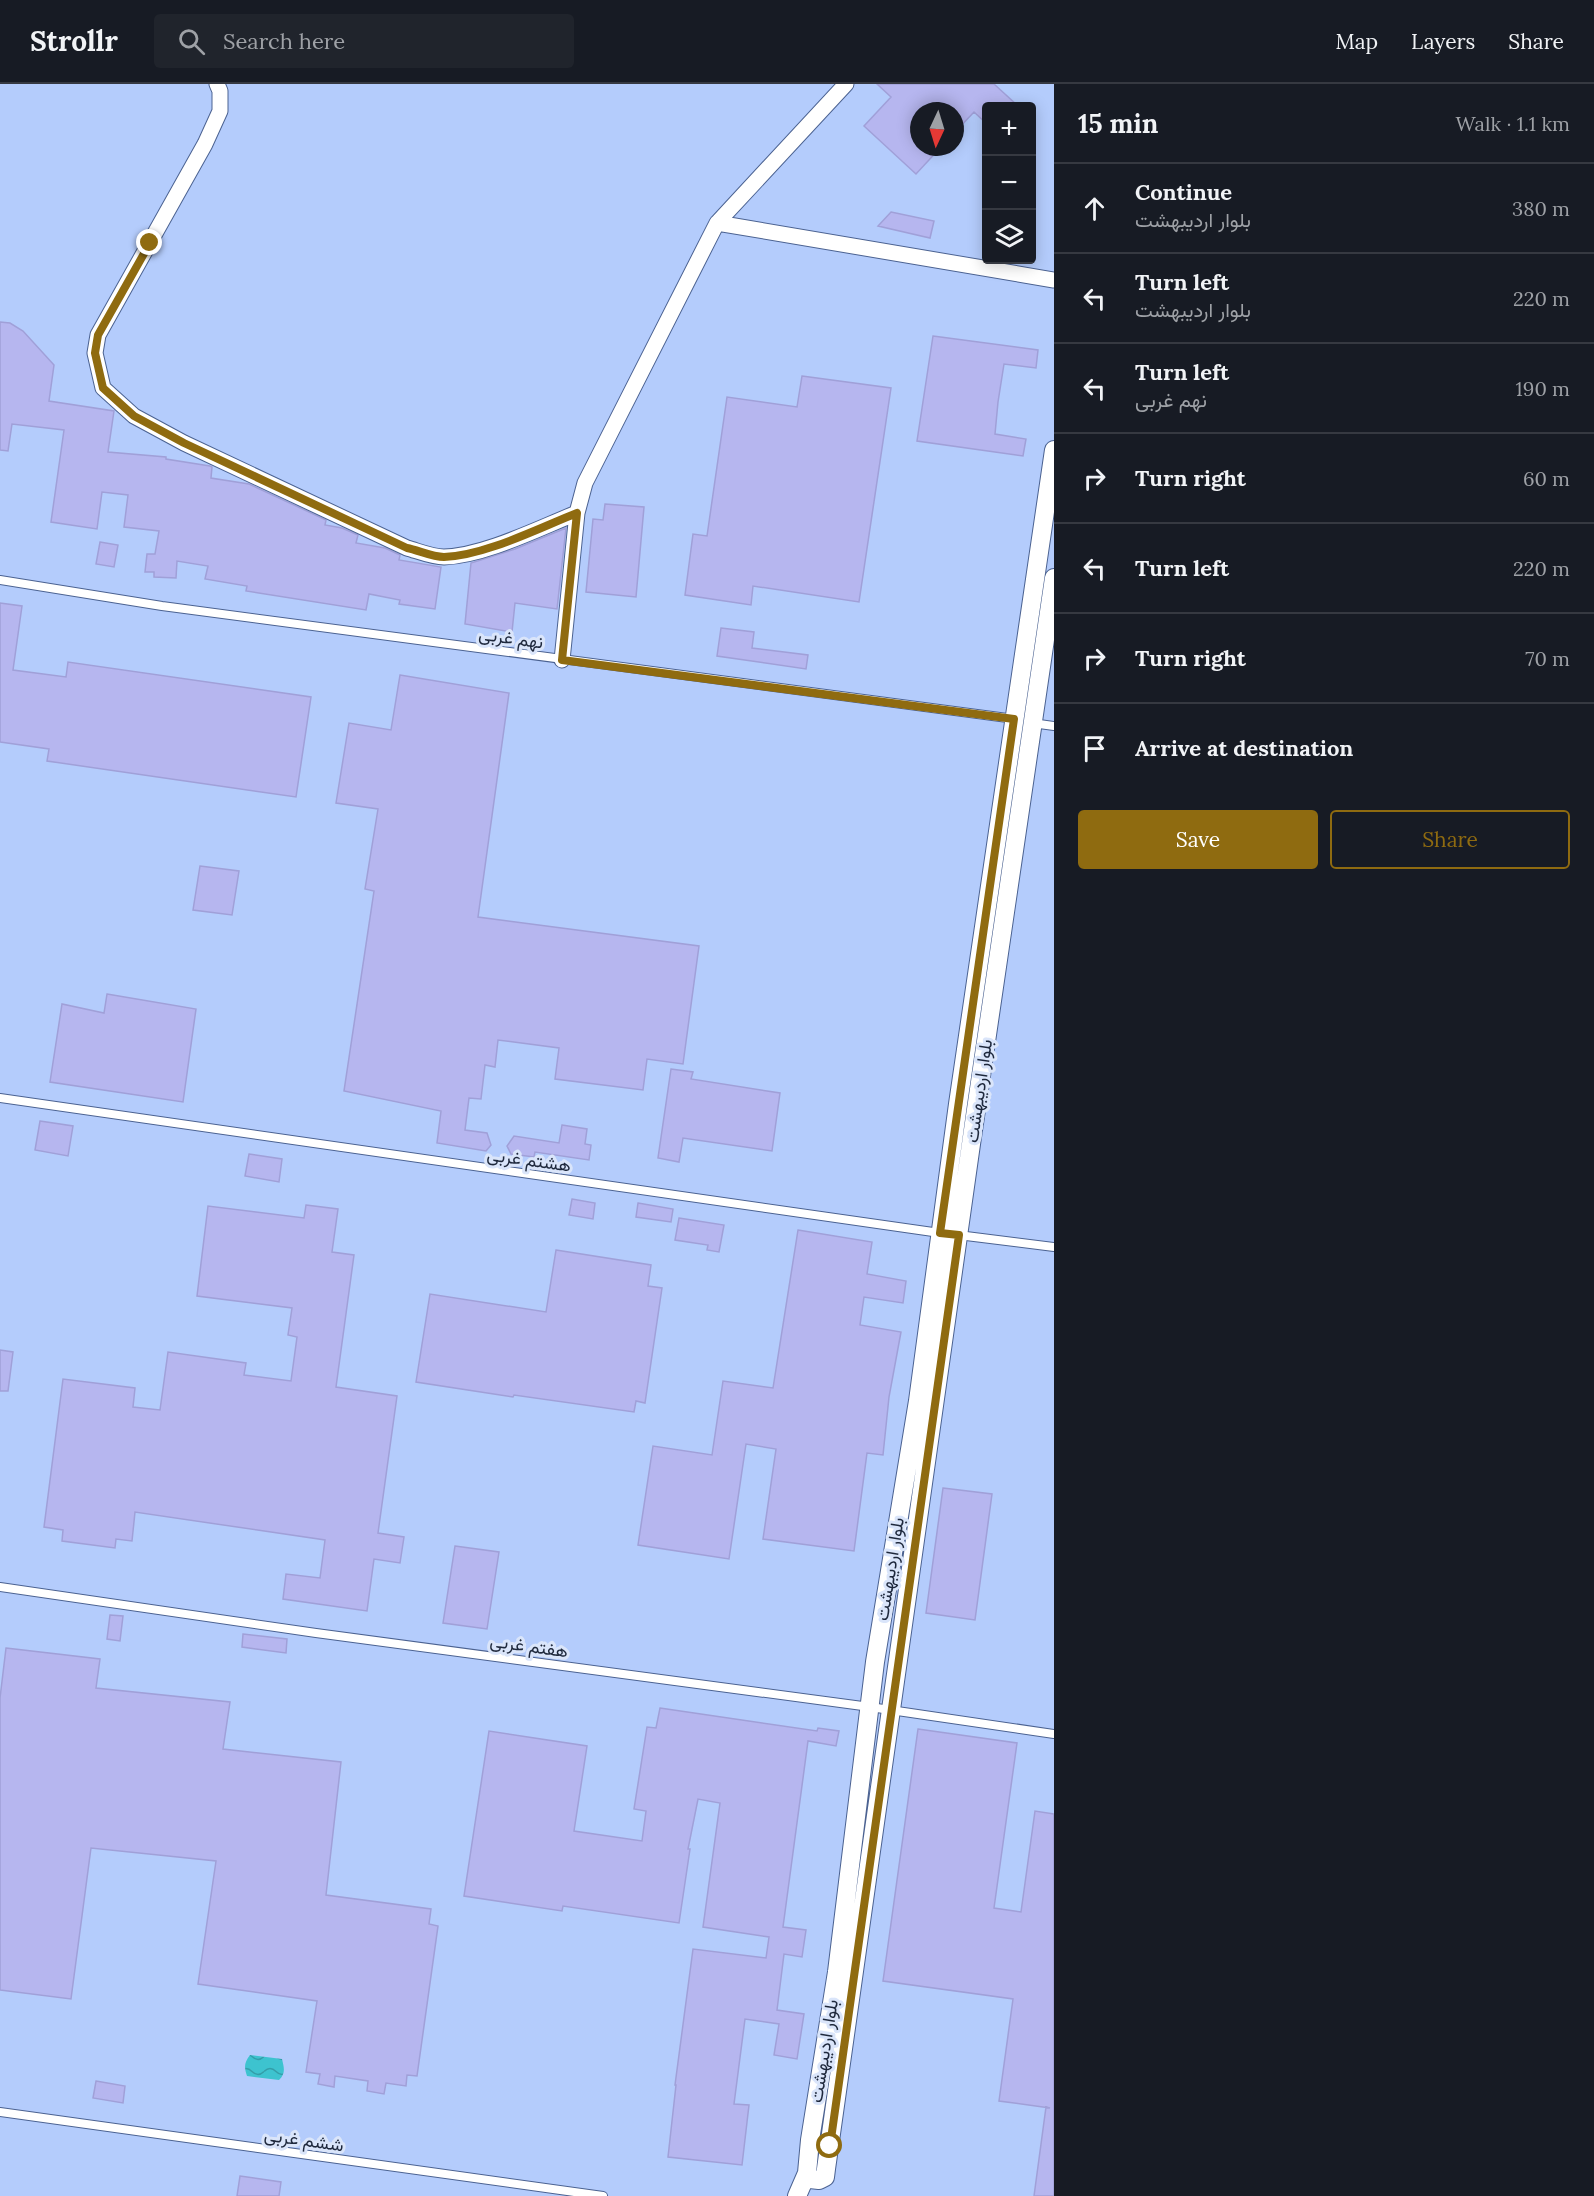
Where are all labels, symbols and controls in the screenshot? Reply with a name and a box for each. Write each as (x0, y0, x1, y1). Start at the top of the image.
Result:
search box (154, 14, 574, 68)
text: Strollr (30, 23, 118, 59)
icon: search (175, 25, 208, 58)
text: Search here (223, 27, 345, 55)
text: Map (1335, 28, 1378, 55)
text: Layers (1411, 28, 1475, 55)
text: Share (1508, 28, 1564, 55)
north arrow (910, 102, 964, 156)
map controls (982, 102, 1036, 264)
button: + (982, 102, 1036, 156)
text: 15 min (1078, 107, 1158, 140)
text: Walk · 1.1 km (1456, 111, 1570, 136)
button: − (982, 156, 1036, 210)
text: Continue (1135, 178, 1232, 206)
icon: ahead (1078, 192, 1111, 225)
text: 380 m (1512, 196, 1570, 221)
text: بلوار اردیبهشت (1135, 207, 1251, 232)
button: layers (982, 210, 1036, 264)
route end (136, 229, 162, 255)
text: Turn left (1135, 268, 1229, 296)
icon: left (1078, 282, 1111, 315)
text: 220 m (1513, 286, 1570, 311)
text: بلوار اردیبهشت (1135, 297, 1251, 322)
text: Turn left (1135, 358, 1229, 386)
icon: left (1078, 372, 1111, 405)
text: 190 m (1516, 376, 1570, 401)
text: نهم غربی (1135, 387, 1207, 412)
icon: right (1078, 462, 1111, 495)
text: Turn right (1135, 464, 1246, 492)
text: 60 m (1523, 466, 1570, 491)
icon: left (1078, 552, 1111, 585)
text: Turn left (1135, 554, 1229, 582)
text: 220 m (1513, 556, 1570, 581)
street label: نهم غربی (477, 622, 545, 654)
icon: right (1078, 642, 1111, 675)
text: Turn right (1135, 644, 1246, 672)
text: 70 m (1525, 646, 1570, 671)
icon: arrive (1078, 732, 1111, 765)
text: Arrive at destination (1135, 734, 1353, 762)
button: Save (1078, 810, 1318, 869)
button: Share (1330, 810, 1570, 869)
street label: بلوار اردیبهشت (960, 1038, 997, 1144)
street label: هشتم غربی (485, 1142, 573, 1178)
street label: بلوار اردیبهشت (870, 1516, 909, 1622)
street label: هفتم غربی (488, 1629, 570, 1663)
street label: بلوار اردیبهشت (804, 1998, 843, 2104)
street label: ششم غربی (263, 2123, 345, 2157)
route start (816, 2132, 842, 2158)

